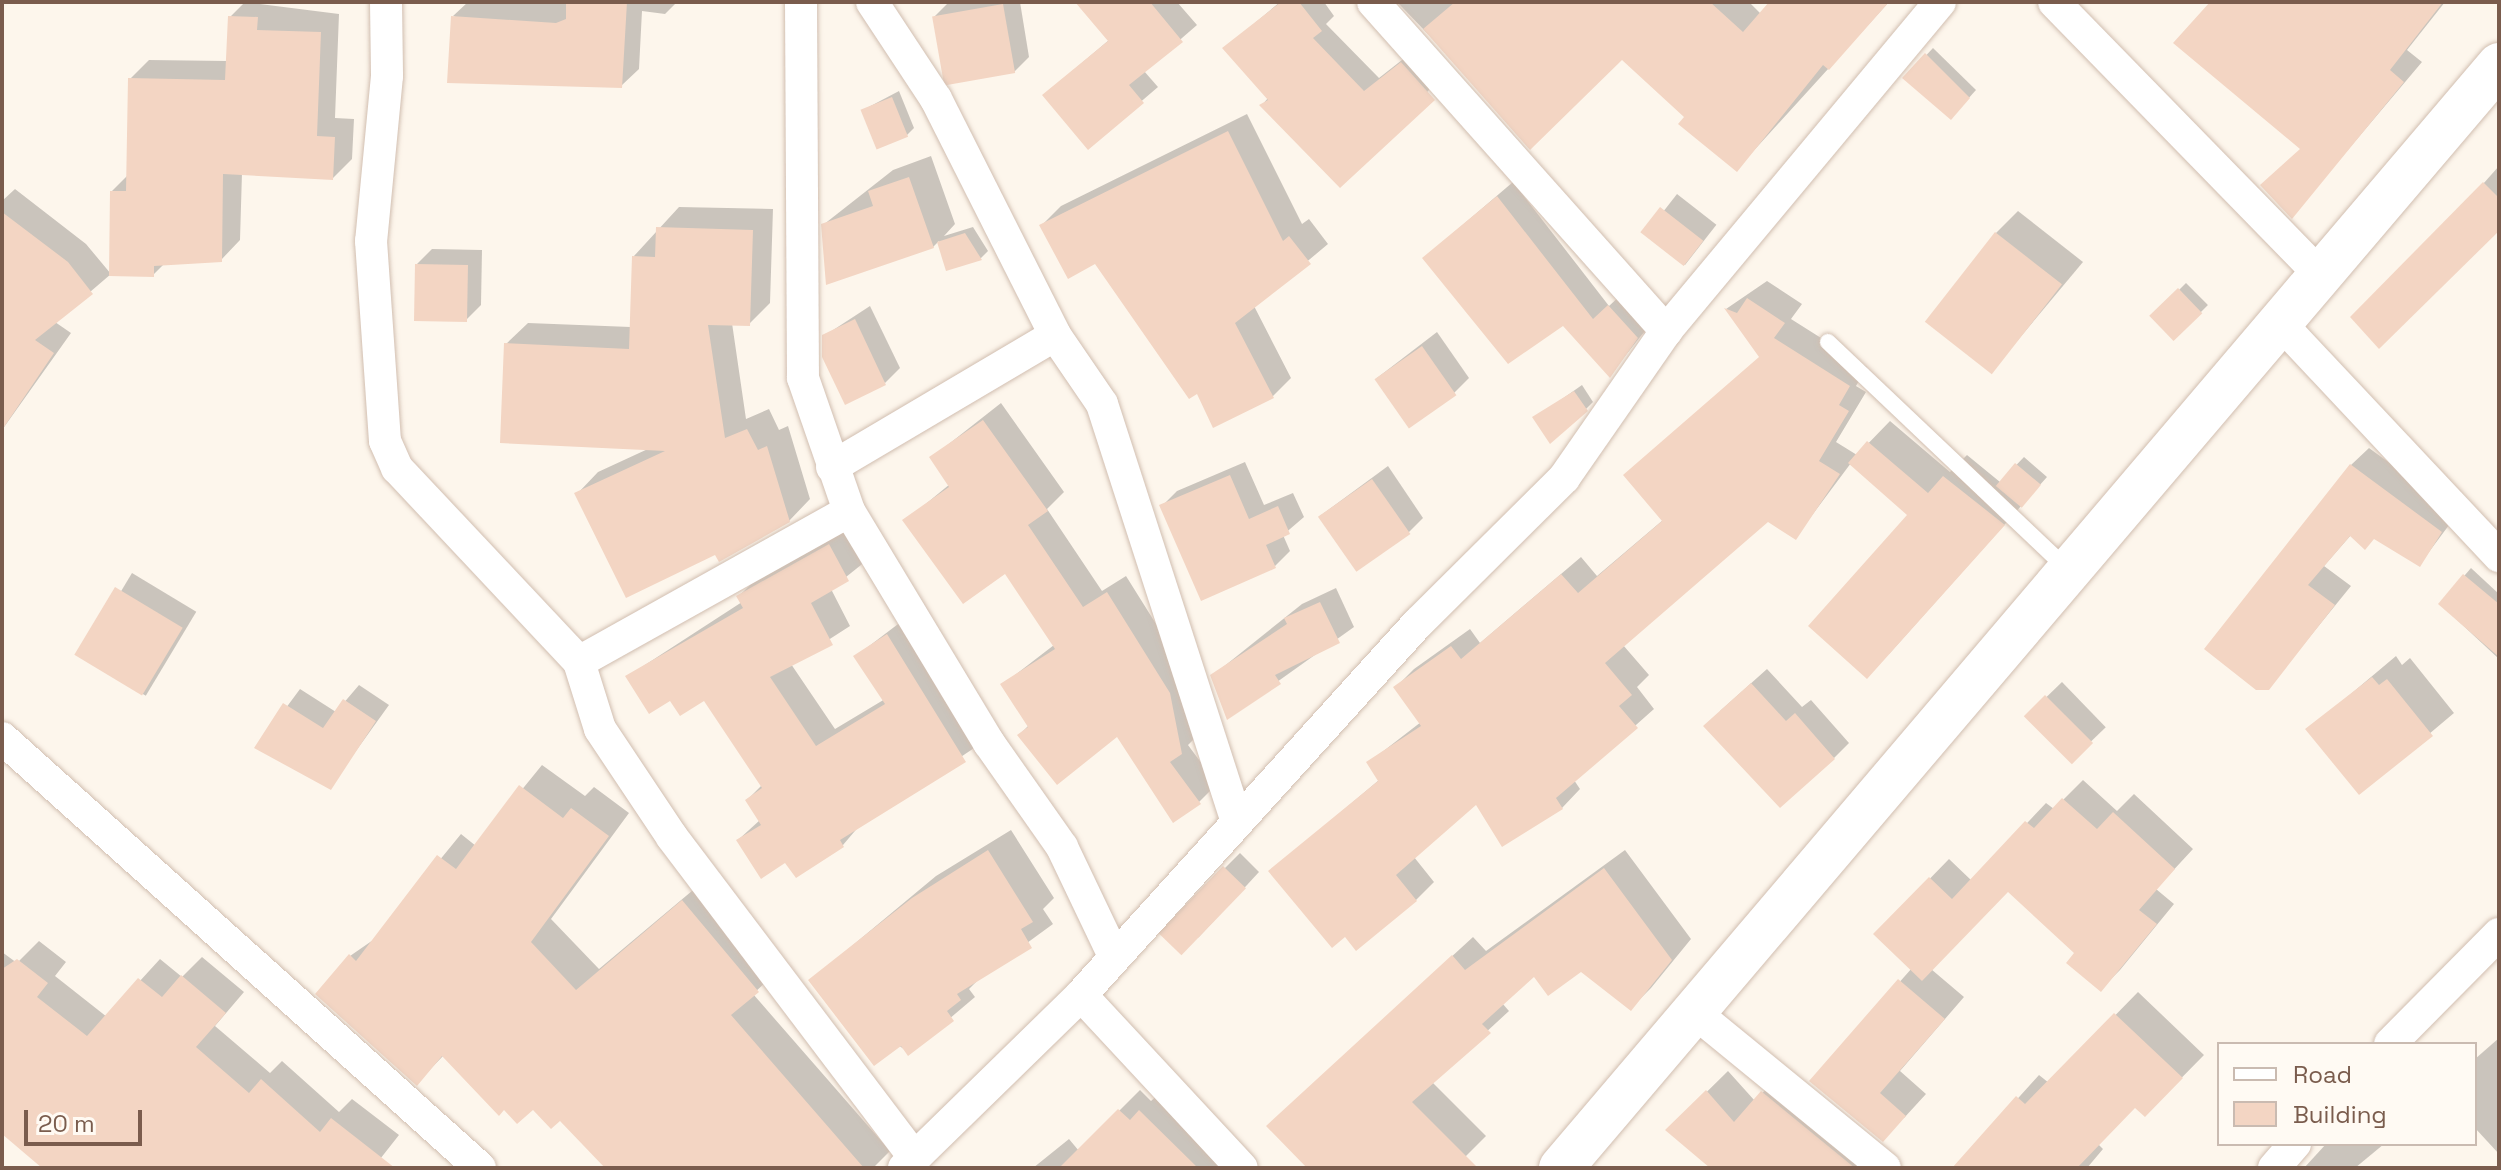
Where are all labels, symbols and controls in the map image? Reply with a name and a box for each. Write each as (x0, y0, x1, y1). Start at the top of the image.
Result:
legend (2217, 1042, 2477, 1146)
text: Road (2293, 1059, 2352, 1090)
scale bar (28, 1094, 146, 1144)
text: Building (2293, 1099, 2387, 1130)
text: 20 m (38, 1108, 95, 1139)

